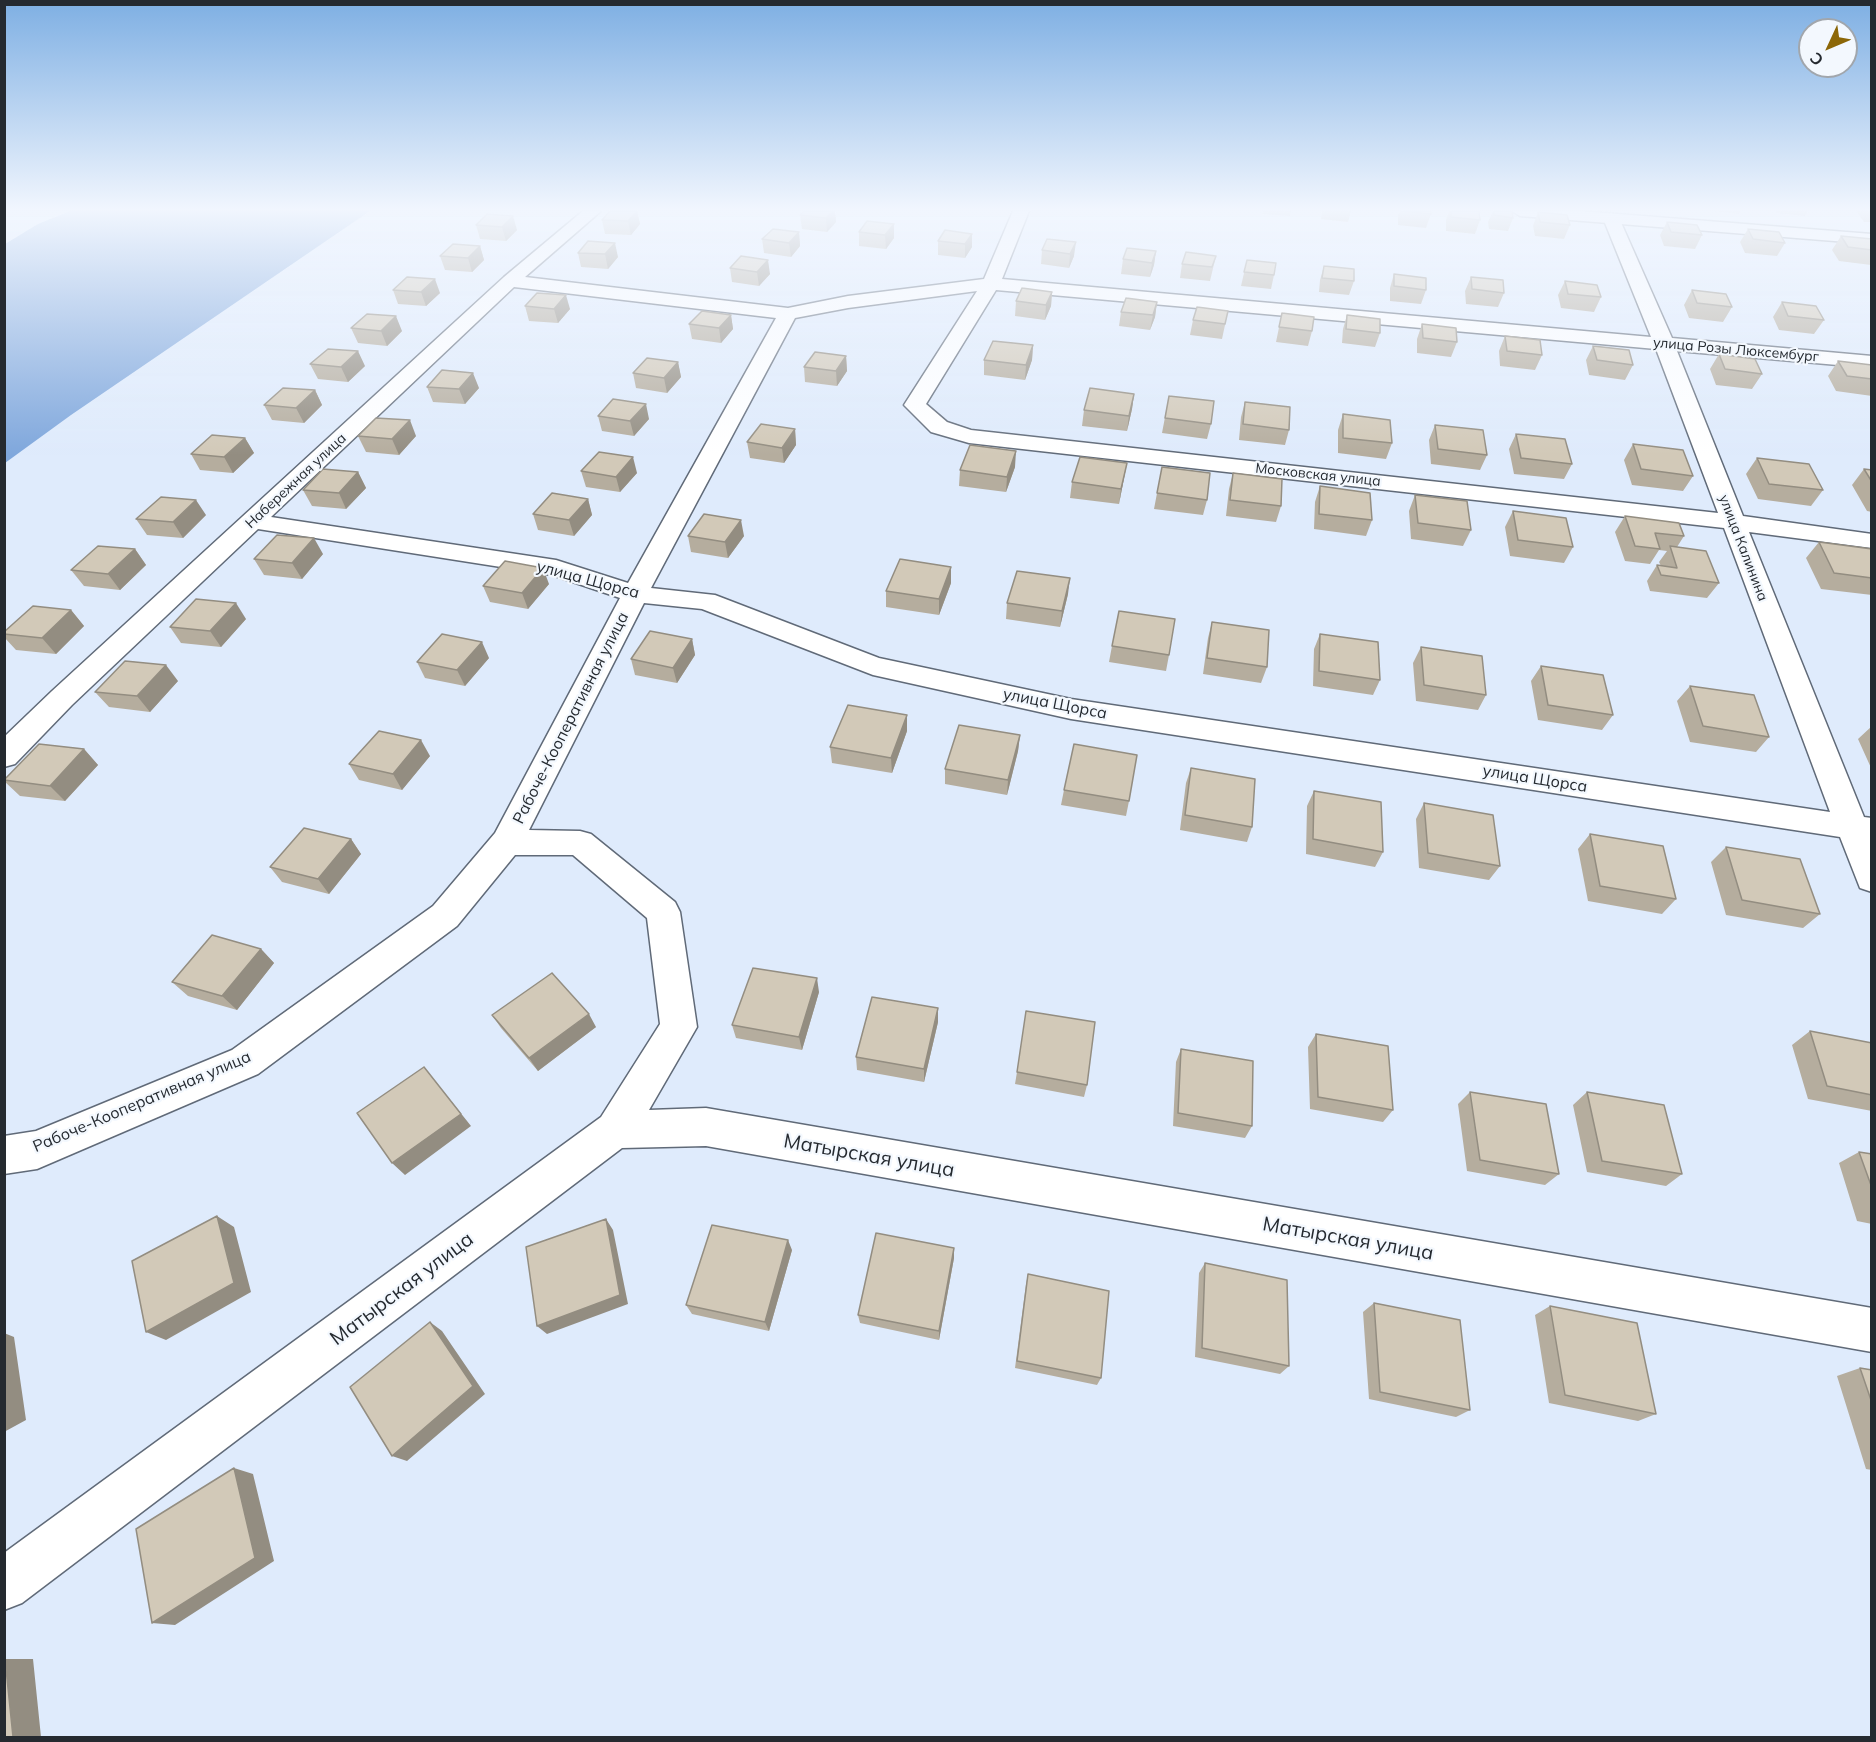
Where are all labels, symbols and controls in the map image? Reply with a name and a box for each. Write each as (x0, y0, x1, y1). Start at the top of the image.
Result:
north arrow (1798, 18, 1858, 78)
text: С (1805, 48, 1827, 70)
street label: улица Розы Люксембург (1652, 334, 1820, 366)
street label: Набережная улица (242, 430, 350, 532)
street label: Московская улица (1254, 460, 1382, 490)
street label: улица Калинина (1715, 493, 1771, 603)
street label: улица Щорса (535, 557, 641, 603)
street label: Рабоче-Кооперативная улица (509, 609, 633, 827)
street label: улица Щорса (1001, 685, 1109, 723)
street label: улица Щорса (1481, 761, 1589, 797)
street label: Рабоче-Кооперативная улица (30, 1047, 254, 1157)
street label: Матырская улица (782, 1129, 956, 1183)
street label: Матырская улица (1261, 1212, 1435, 1266)
street label: Матырская улица (326, 1227, 478, 1351)

